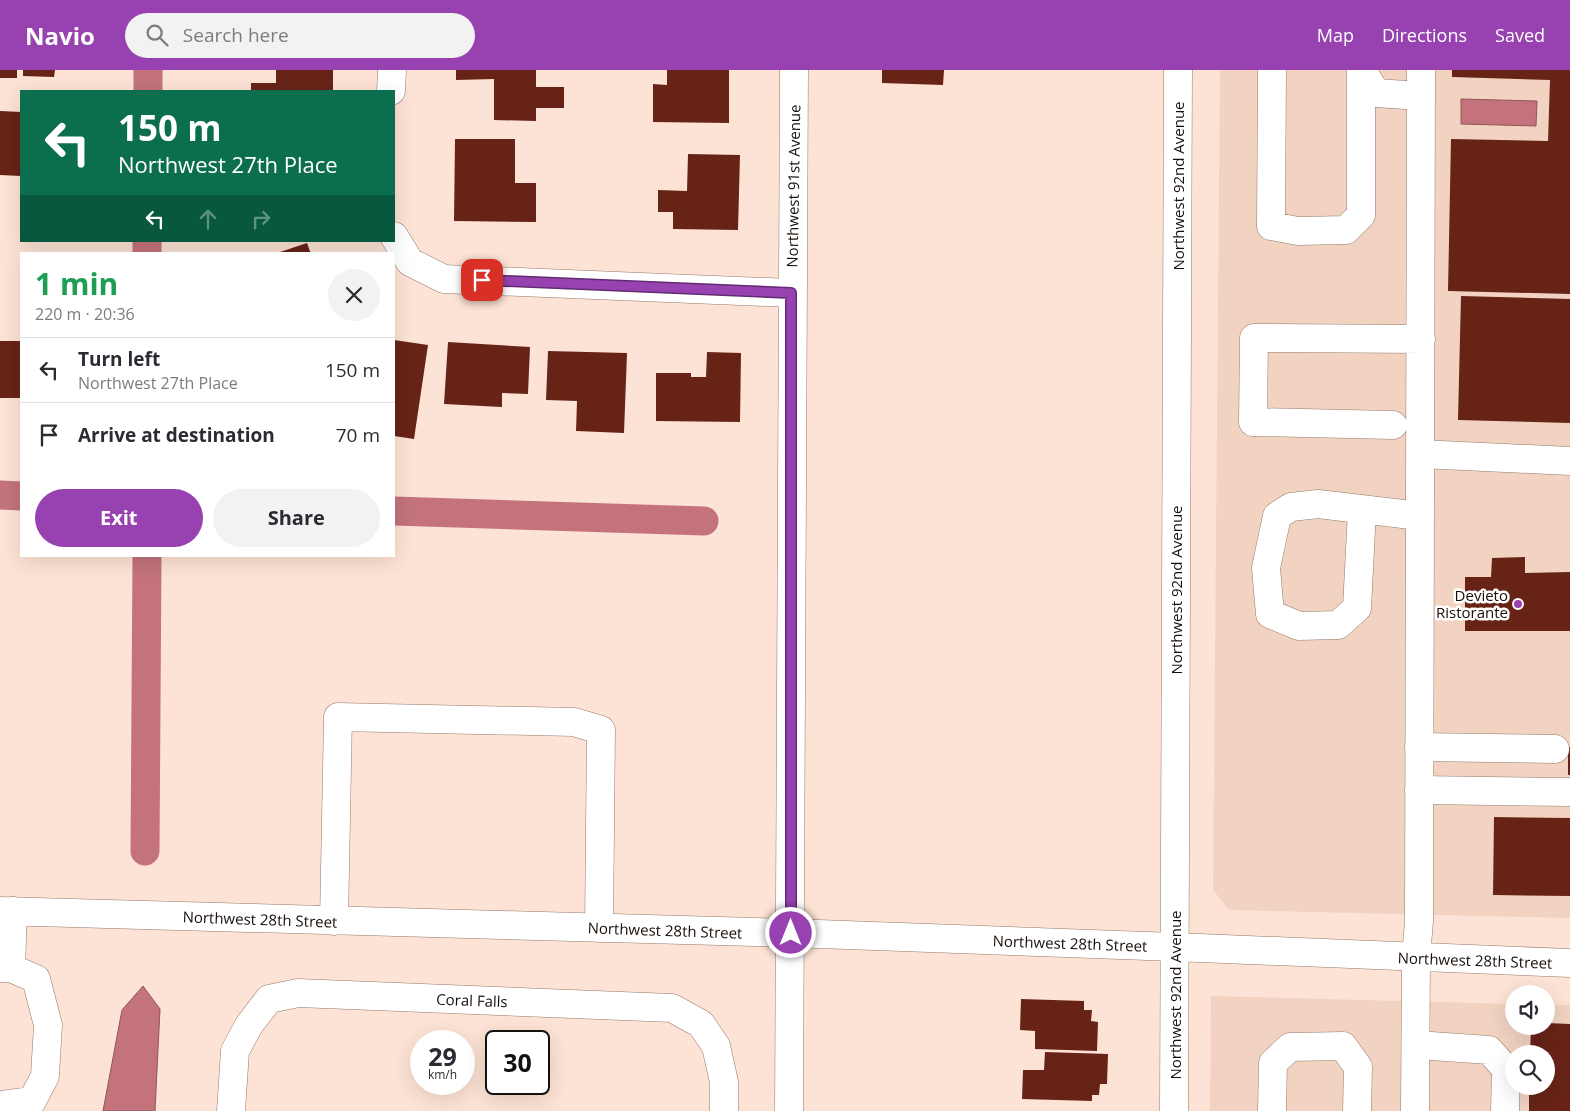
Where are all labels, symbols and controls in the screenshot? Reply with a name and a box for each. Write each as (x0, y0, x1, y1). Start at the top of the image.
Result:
search box (125, 13, 475, 58)
text: Navio (25, 19, 95, 52)
icon: search (143, 21, 171, 49)
text: Search here (183, 22, 289, 48)
text: Map (1317, 23, 1354, 47)
text: Directions (1382, 23, 1467, 47)
text: Saved (1495, 23, 1545, 47)
street label: Northwest 92nd Avenue (1168, 101, 1188, 271)
text: 150 m (118, 104, 222, 151)
street label: Northwest 91st Avenue (782, 104, 804, 268)
icon: left (35, 110, 100, 175)
text: Northwest 27th Place (118, 149, 338, 179)
icon: left (141, 205, 169, 233)
icon: ahead (194, 205, 222, 233)
icon: right (247, 205, 275, 233)
pin (461, 259, 503, 301)
text: 1 min (35, 263, 118, 304)
icon: arrive (468, 266, 496, 294)
button: close (328, 269, 380, 321)
text: 220 m · 20:36 (35, 303, 135, 325)
text: Turn left (78, 346, 160, 372)
icon: left (35, 356, 63, 384)
text: 150 m (325, 357, 380, 383)
text: Northwest 27th Place (78, 372, 238, 394)
icon: arrive (35, 421, 63, 449)
text: Arrive at destination (78, 422, 275, 448)
text: 70 m (336, 422, 380, 448)
button: Exit (35, 489, 203, 547)
button: Share (213, 489, 380, 547)
street label: Northwest 92nd Avenue (1166, 505, 1186, 675)
place label: Devieto Ristorante (1436, 585, 1508, 622)
marker: Devieto Ristorante (1512, 598, 1524, 610)
street label: Northwest 28th Street (182, 906, 338, 932)
position arrow (764, 906, 816, 958)
street label: Northwest 92nd Avenue (1165, 910, 1185, 1080)
street label: Northwest 28th Street (587, 917, 743, 943)
street label: Northwest 28th Street (992, 930, 1148, 956)
street label: Northwest 28th Street (1397, 947, 1553, 973)
map controls (1505, 985, 1555, 1095)
button: sound (1505, 985, 1555, 1035)
street label: Coral Falls (436, 989, 508, 1011)
speed limit sign: 30 (485, 1030, 550, 1095)
text: 29 (428, 1039, 457, 1073)
button: search (1505, 1045, 1555, 1095)
text: km/h (428, 1066, 457, 1083)

